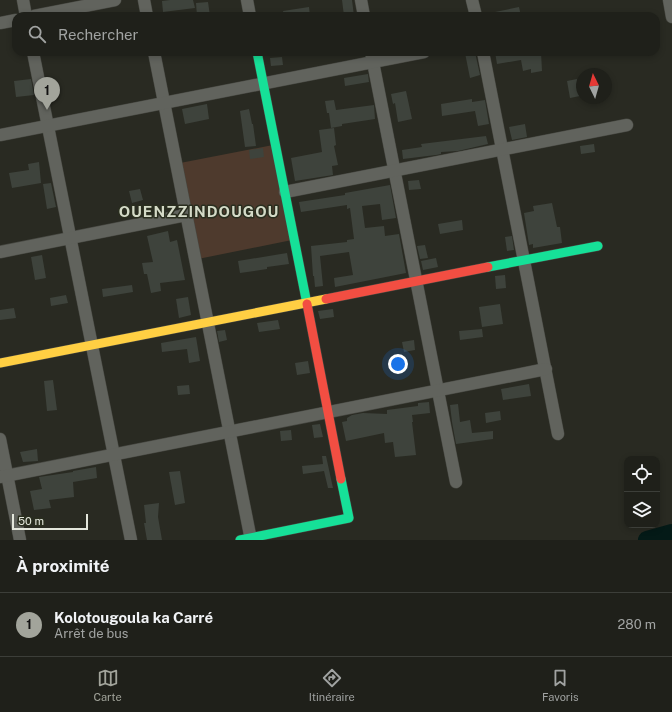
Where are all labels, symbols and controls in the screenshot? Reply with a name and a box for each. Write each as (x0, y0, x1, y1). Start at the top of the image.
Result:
search box (12, 12, 660, 56)
icon: search (26, 23, 48, 45)
text: Rechercher (58, 26, 138, 43)
north arrow (576, 68, 612, 104)
pin: 1 (34, 77, 60, 110)
district label: OUENZZINDOUGOU (119, 203, 279, 220)
your location (388, 354, 408, 374)
map controls (624, 456, 660, 528)
button: locate (624, 456, 660, 492)
button: layers (624, 492, 660, 528)
scale bar (12, 512, 88, 531)
text: 50 m (18, 515, 44, 527)
text: À proximité (16, 556, 110, 576)
text: Kolotougoula ka Carré (54, 609, 213, 626)
text: 1 (26, 617, 32, 632)
text: 280 m (618, 617, 656, 632)
text: Arrêt de bus (54, 626, 128, 641)
tab: Carte (94, 667, 122, 703)
tab: Itinéraire (309, 667, 355, 703)
tab: Favoris (542, 667, 578, 703)

